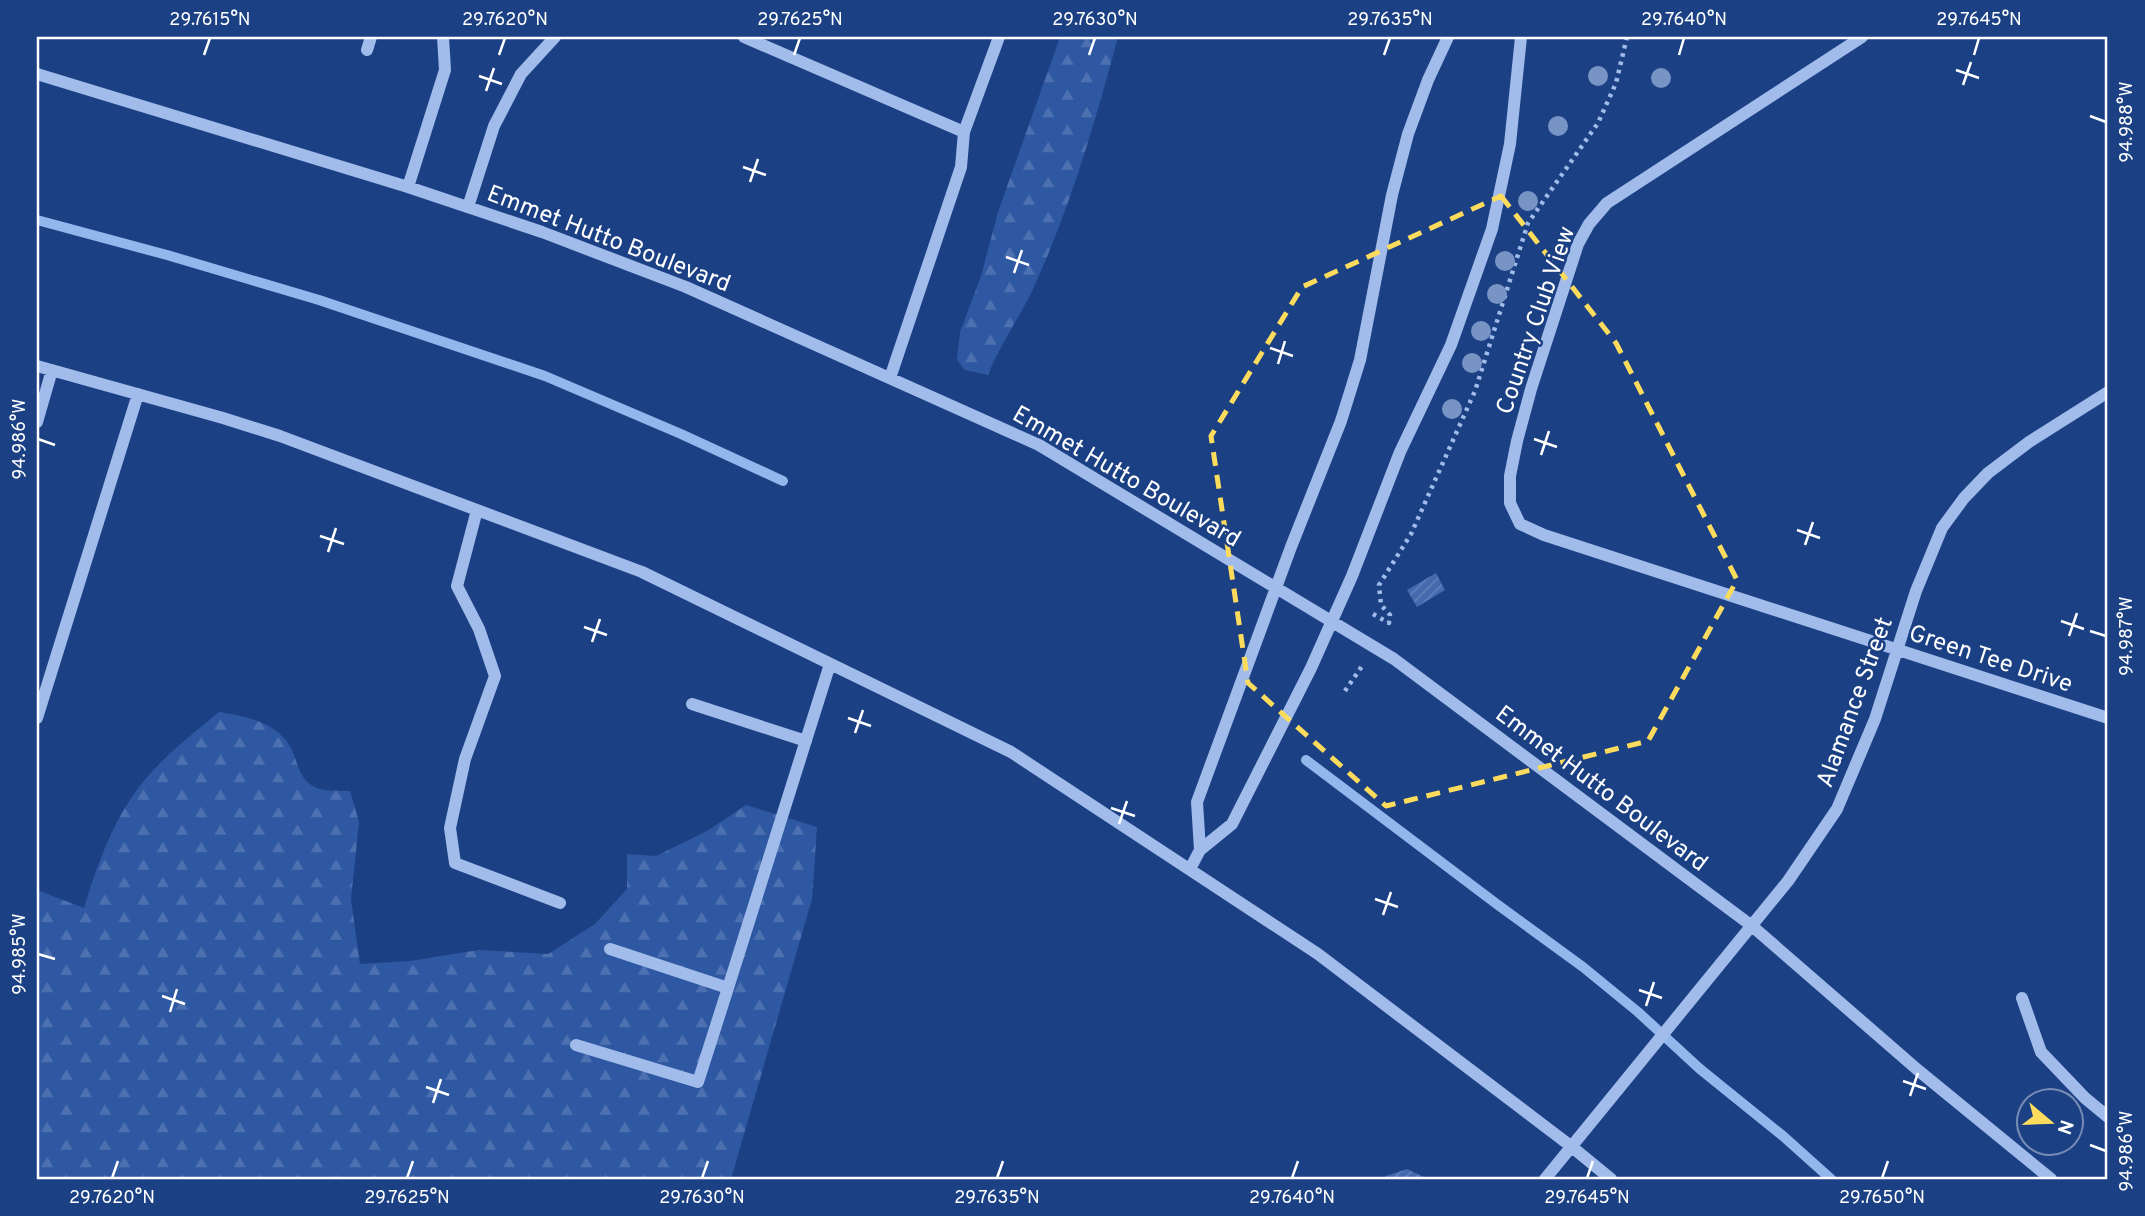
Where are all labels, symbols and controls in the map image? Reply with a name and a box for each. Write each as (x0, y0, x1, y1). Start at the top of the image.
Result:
text: 29.7615°N (169, 9, 251, 32)
text: 29.7620°N (462, 9, 548, 32)
text: 29.7625°N (757, 9, 843, 32)
text: 29.7630°N (1052, 9, 1138, 32)
text: 29.7635°N (1347, 9, 1433, 32)
text: 29.7640°N (1641, 9, 1727, 32)
text: 29.7645°N (1936, 9, 2022, 32)
text: 94.988°W (2116, 81, 2139, 163)
street label: Emmet Hutto Boulevard (482, 180, 734, 300)
street label: Country Club View (1491, 223, 1583, 419)
text: 94.986°W (9, 399, 32, 479)
street label: Emmet Hutto Boulevard (1007, 400, 1245, 555)
text: 94.987°W (2116, 596, 2139, 676)
street label: Alamance Street (1811, 613, 1901, 792)
street label: Green Tee Drive (1905, 619, 2076, 701)
street label: Emmet Hutto Boulevard (1489, 700, 1713, 879)
text: 94.985°W (9, 913, 32, 995)
north arrow (2016, 1086, 2086, 1156)
text: 94.986°W (2116, 1111, 2139, 1191)
text: N (2051, 1117, 2078, 1137)
text: 29.7620°N (69, 1187, 155, 1210)
text: 29.7625°N (364, 1187, 450, 1210)
text: 29.7630°N (659, 1187, 745, 1210)
text: 29.7635°N (954, 1187, 1040, 1210)
text: 29.7640°N (1249, 1187, 1335, 1210)
text: 29.7645°N (1544, 1187, 1630, 1210)
text: 29.7650°N (1839, 1187, 1925, 1210)

